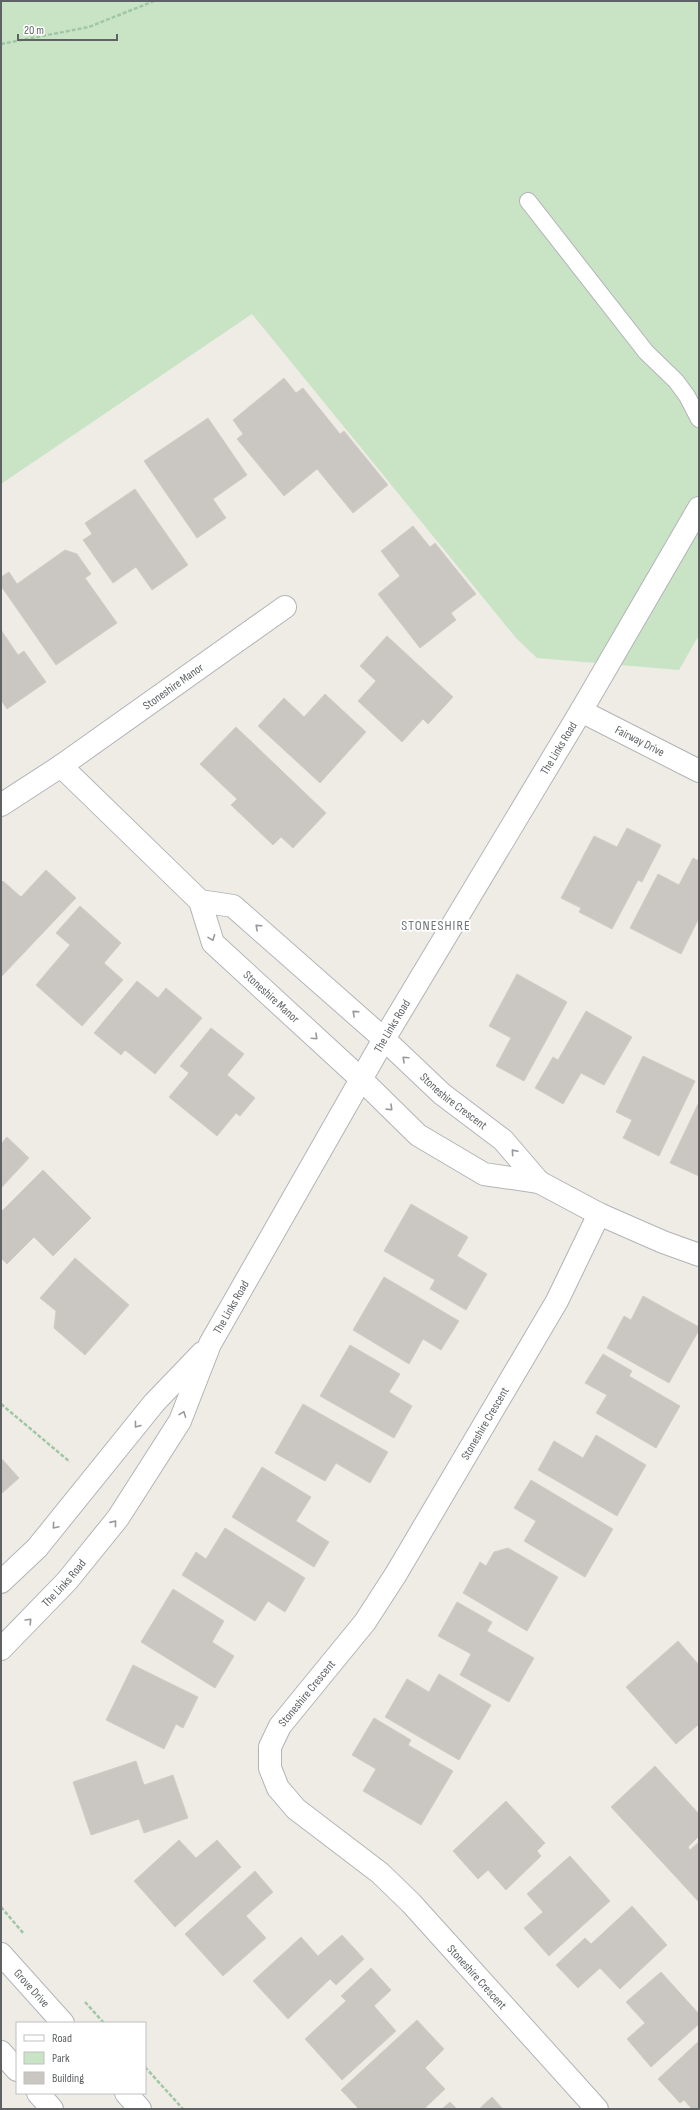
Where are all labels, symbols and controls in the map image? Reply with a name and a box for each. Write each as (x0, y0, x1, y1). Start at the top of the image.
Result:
scale bar (18, 16, 117, 42)
text: 20 m (24, 23, 44, 38)
street label: Stoneshire Manor (140, 660, 207, 713)
street label: The Links Road (537, 719, 581, 778)
street label: Fairway Drive (612, 723, 667, 760)
district label: STONESHIRE (401, 917, 471, 934)
one-way arrow (255, 925, 262, 932)
one-way arrow (208, 934, 216, 941)
street label: Stoneshire Manor (240, 968, 303, 1027)
street label: The Links Road (371, 997, 414, 1055)
one-way arrow (352, 1011, 360, 1018)
one-way arrow (310, 1032, 318, 1040)
one-way arrow (402, 1056, 410, 1063)
street label: Stoneshire Crescent (416, 1070, 490, 1133)
one-way arrow (385, 1103, 393, 1111)
one-way arrow (511, 1149, 518, 1157)
street label: The Links Road (210, 1278, 253, 1337)
street label: Stoneshire Crescent (458, 1384, 513, 1463)
one-way arrow (179, 1410, 187, 1417)
one-way arrow (134, 1421, 141, 1428)
one-way arrow (109, 1521, 116, 1528)
one-way arrow (52, 1522, 59, 1529)
street label: The Links Road (39, 1557, 89, 1610)
one-way arrow (24, 1618, 31, 1626)
street label: Stoneshire Crescent (275, 1657, 339, 1730)
street label: Stoneshire Crescent (444, 1942, 510, 2013)
street label: Grove Drive (10, 1966, 53, 2011)
legend (16, 2022, 146, 2094)
text: Road (52, 2031, 72, 2046)
text: Park (52, 2051, 70, 2066)
text: Building (52, 2071, 84, 2086)

